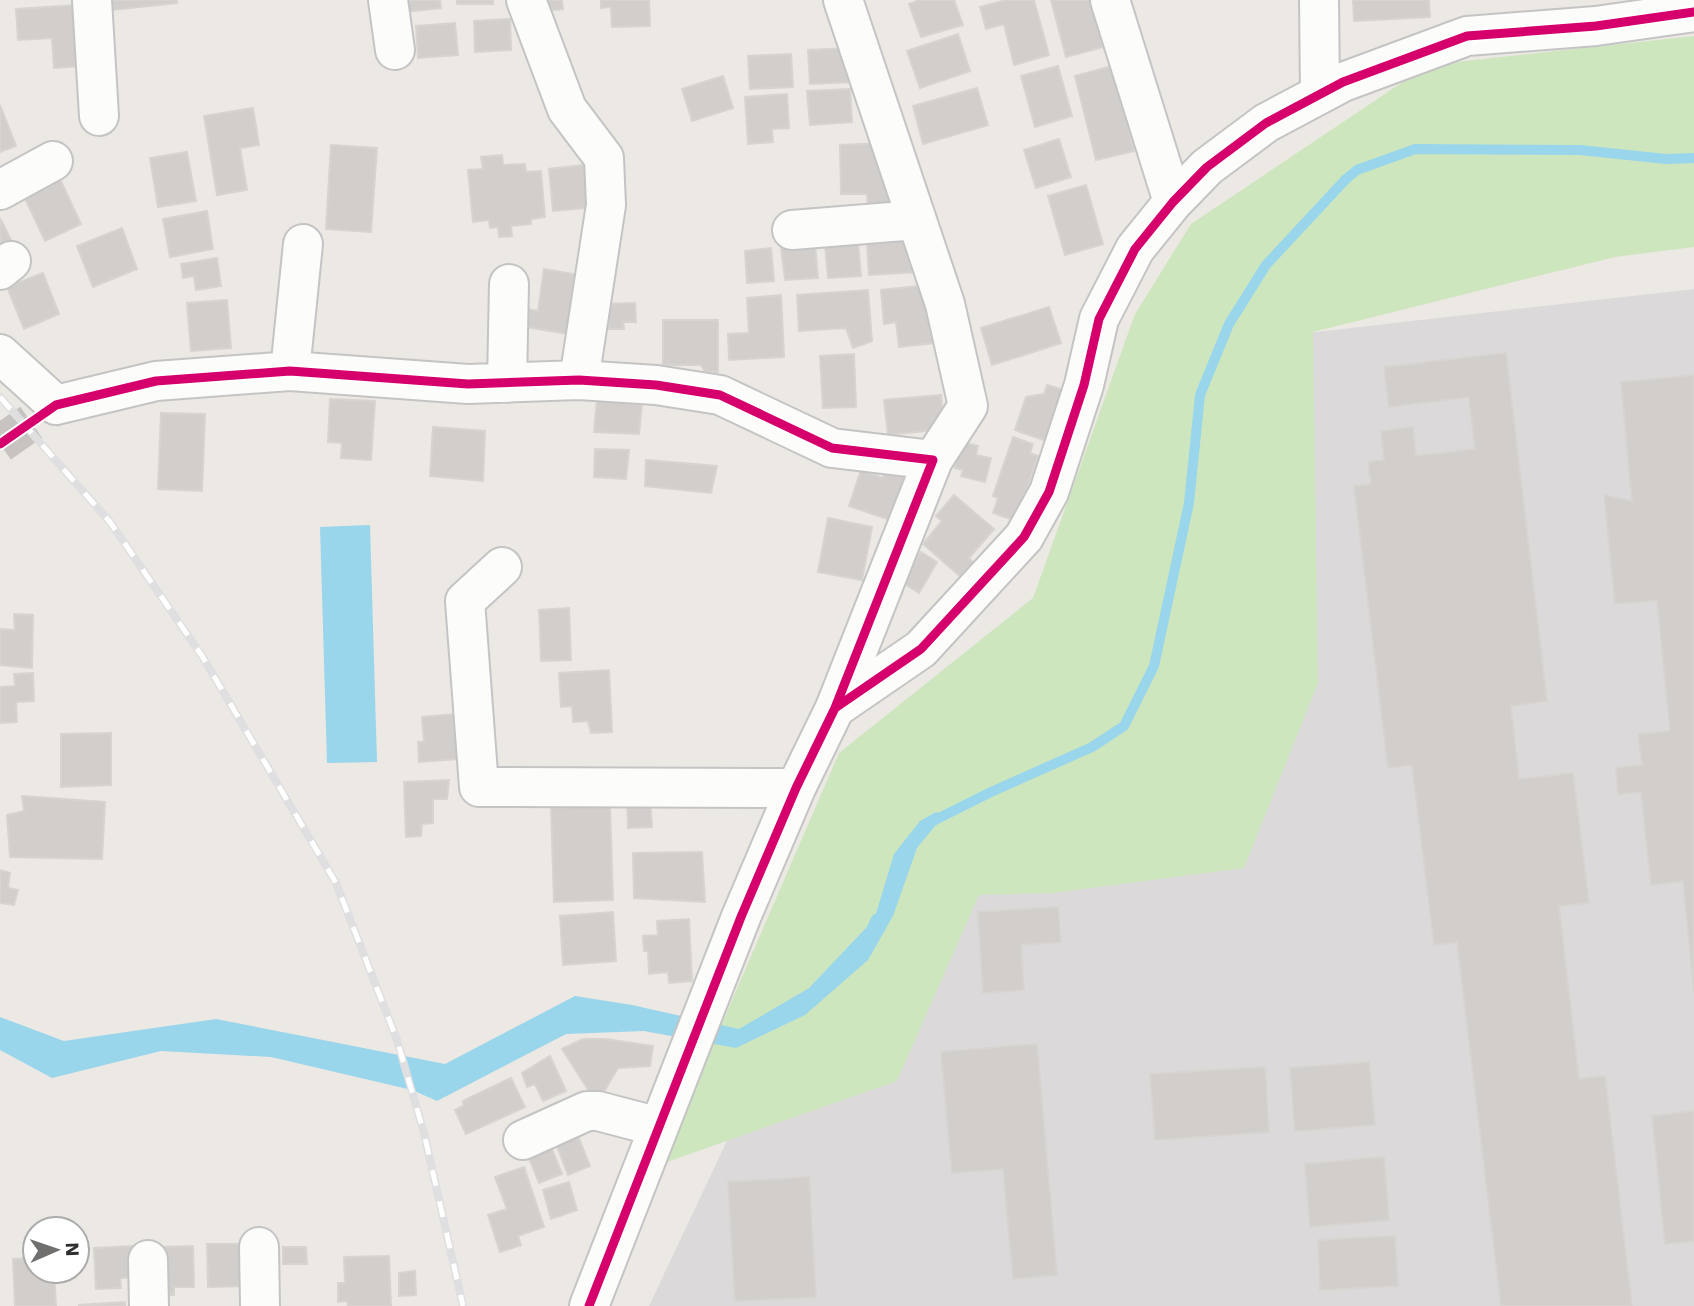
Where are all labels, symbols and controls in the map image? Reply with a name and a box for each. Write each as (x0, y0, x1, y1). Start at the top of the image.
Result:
north arrow (21, 1215, 91, 1285)
text: N (61, 1242, 84, 1257)

